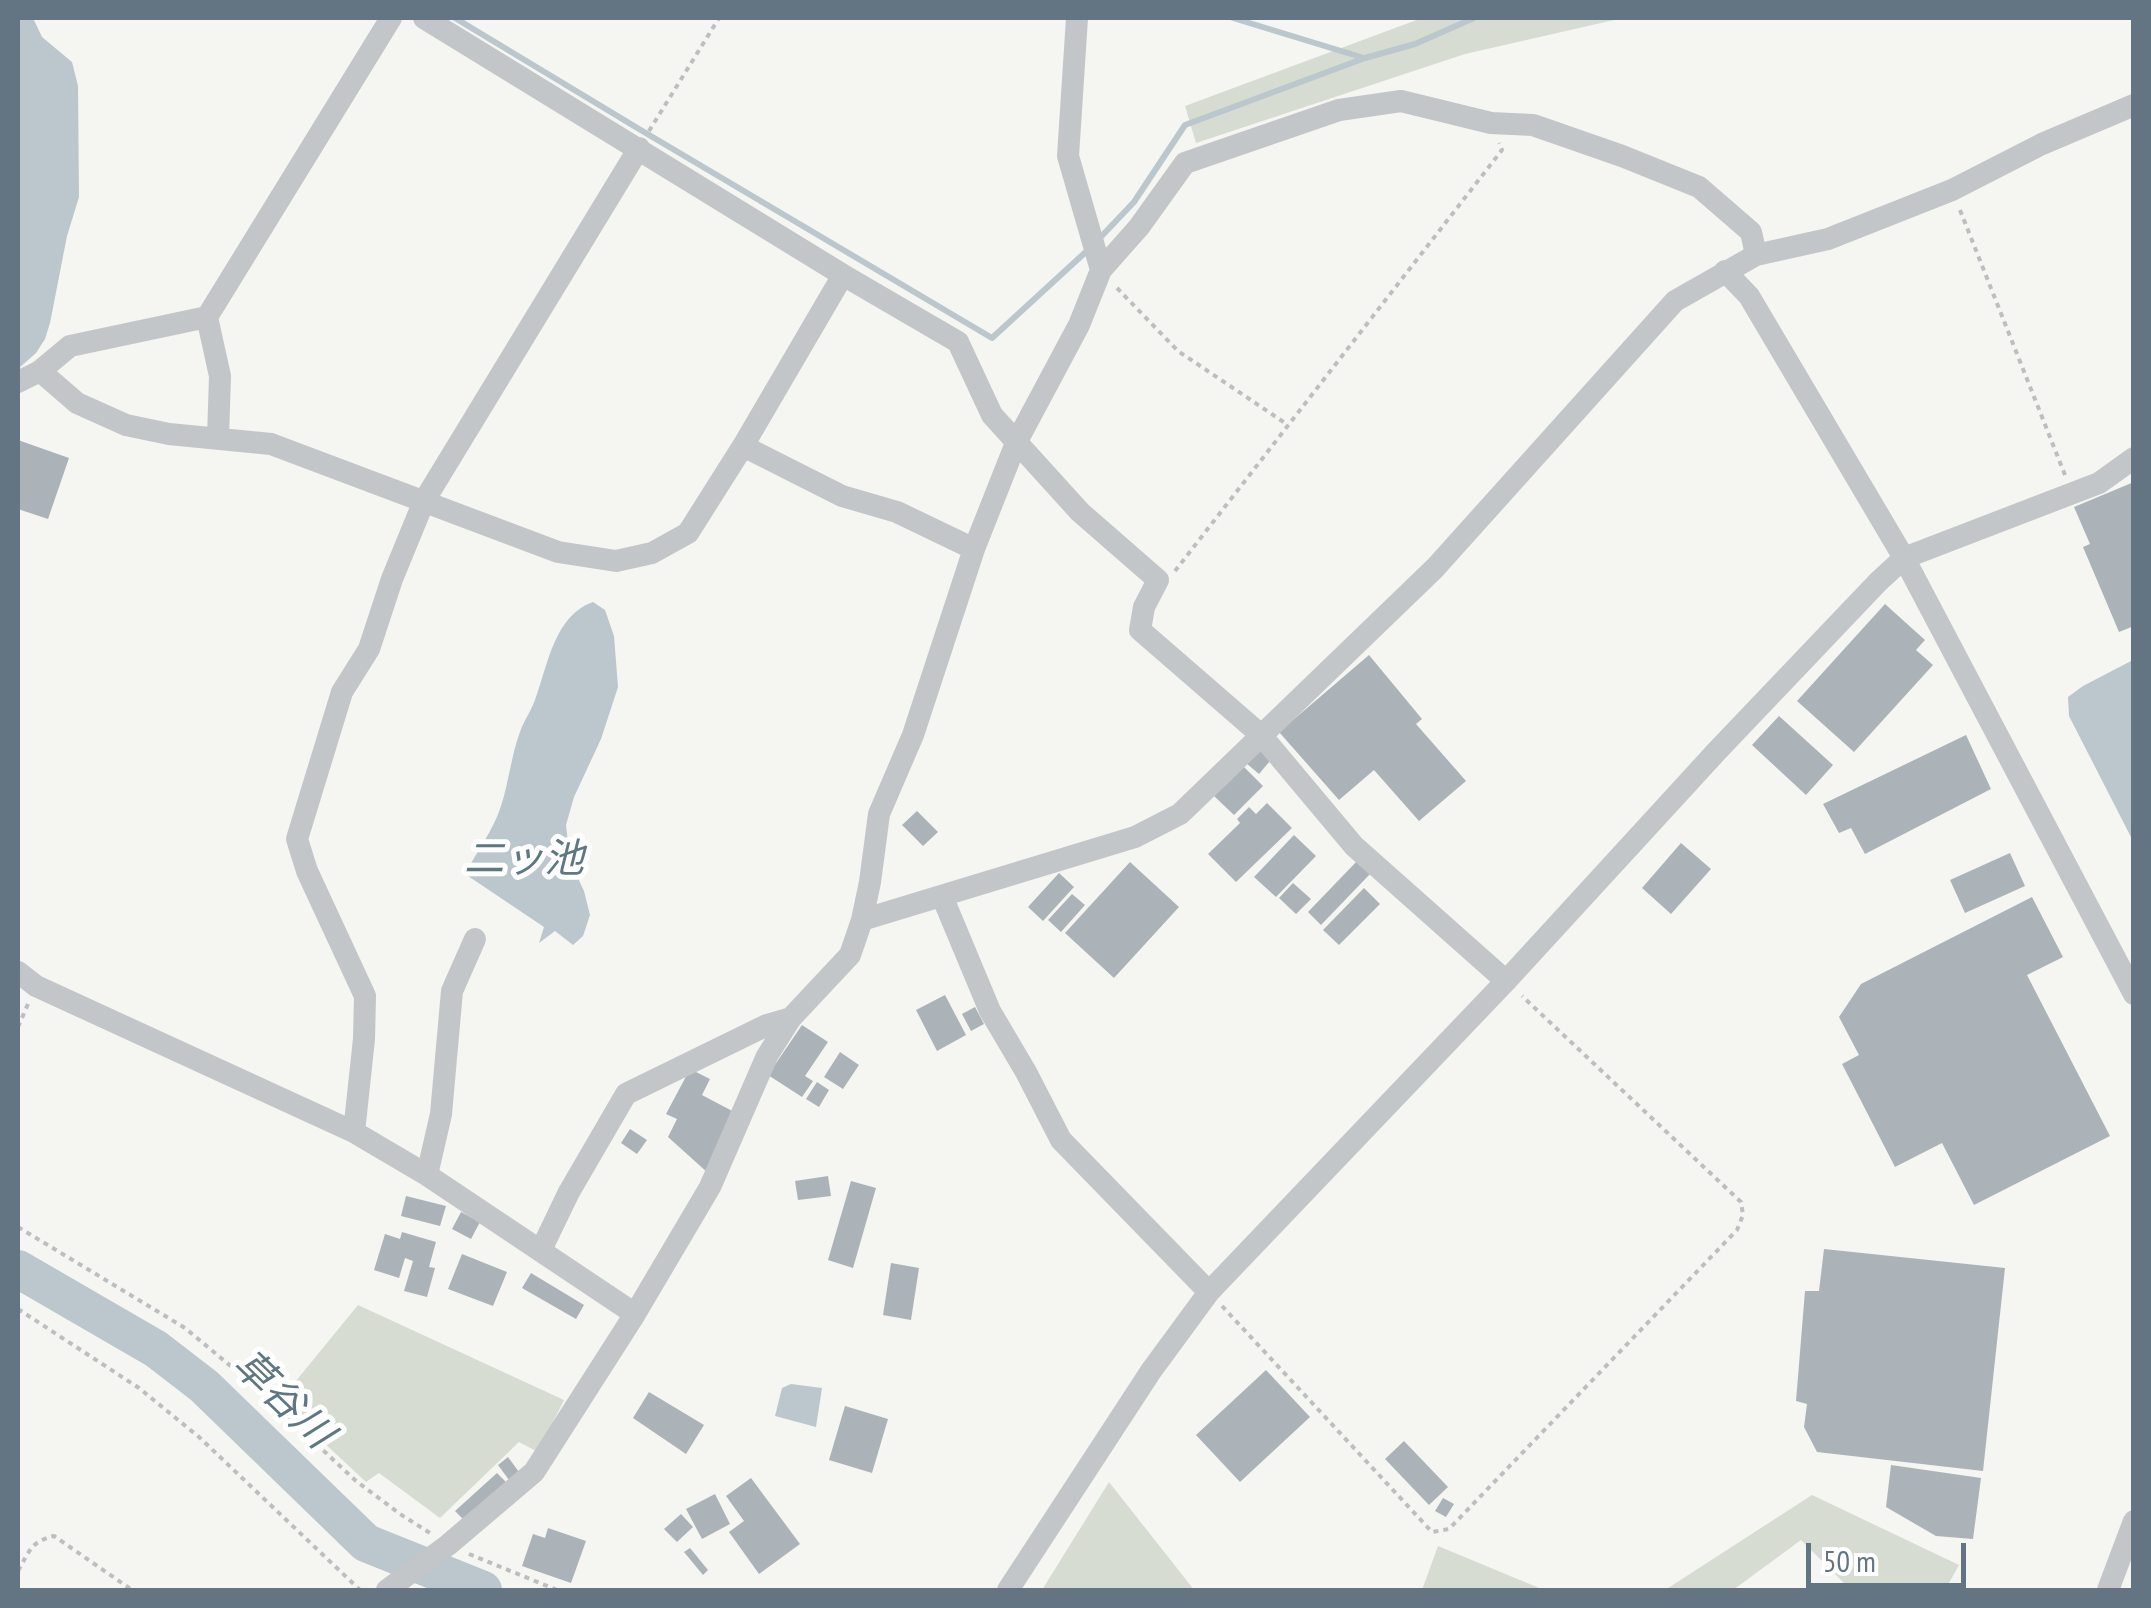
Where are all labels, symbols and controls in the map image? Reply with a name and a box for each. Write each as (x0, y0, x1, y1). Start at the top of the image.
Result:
water label: 二ッ池 (464, 837, 584, 885)
water label: 草谷川 (222, 1341, 342, 1459)
scale bar (1811, 1523, 1971, 1585)
text: 50 m (1823, 1541, 1876, 1580)

